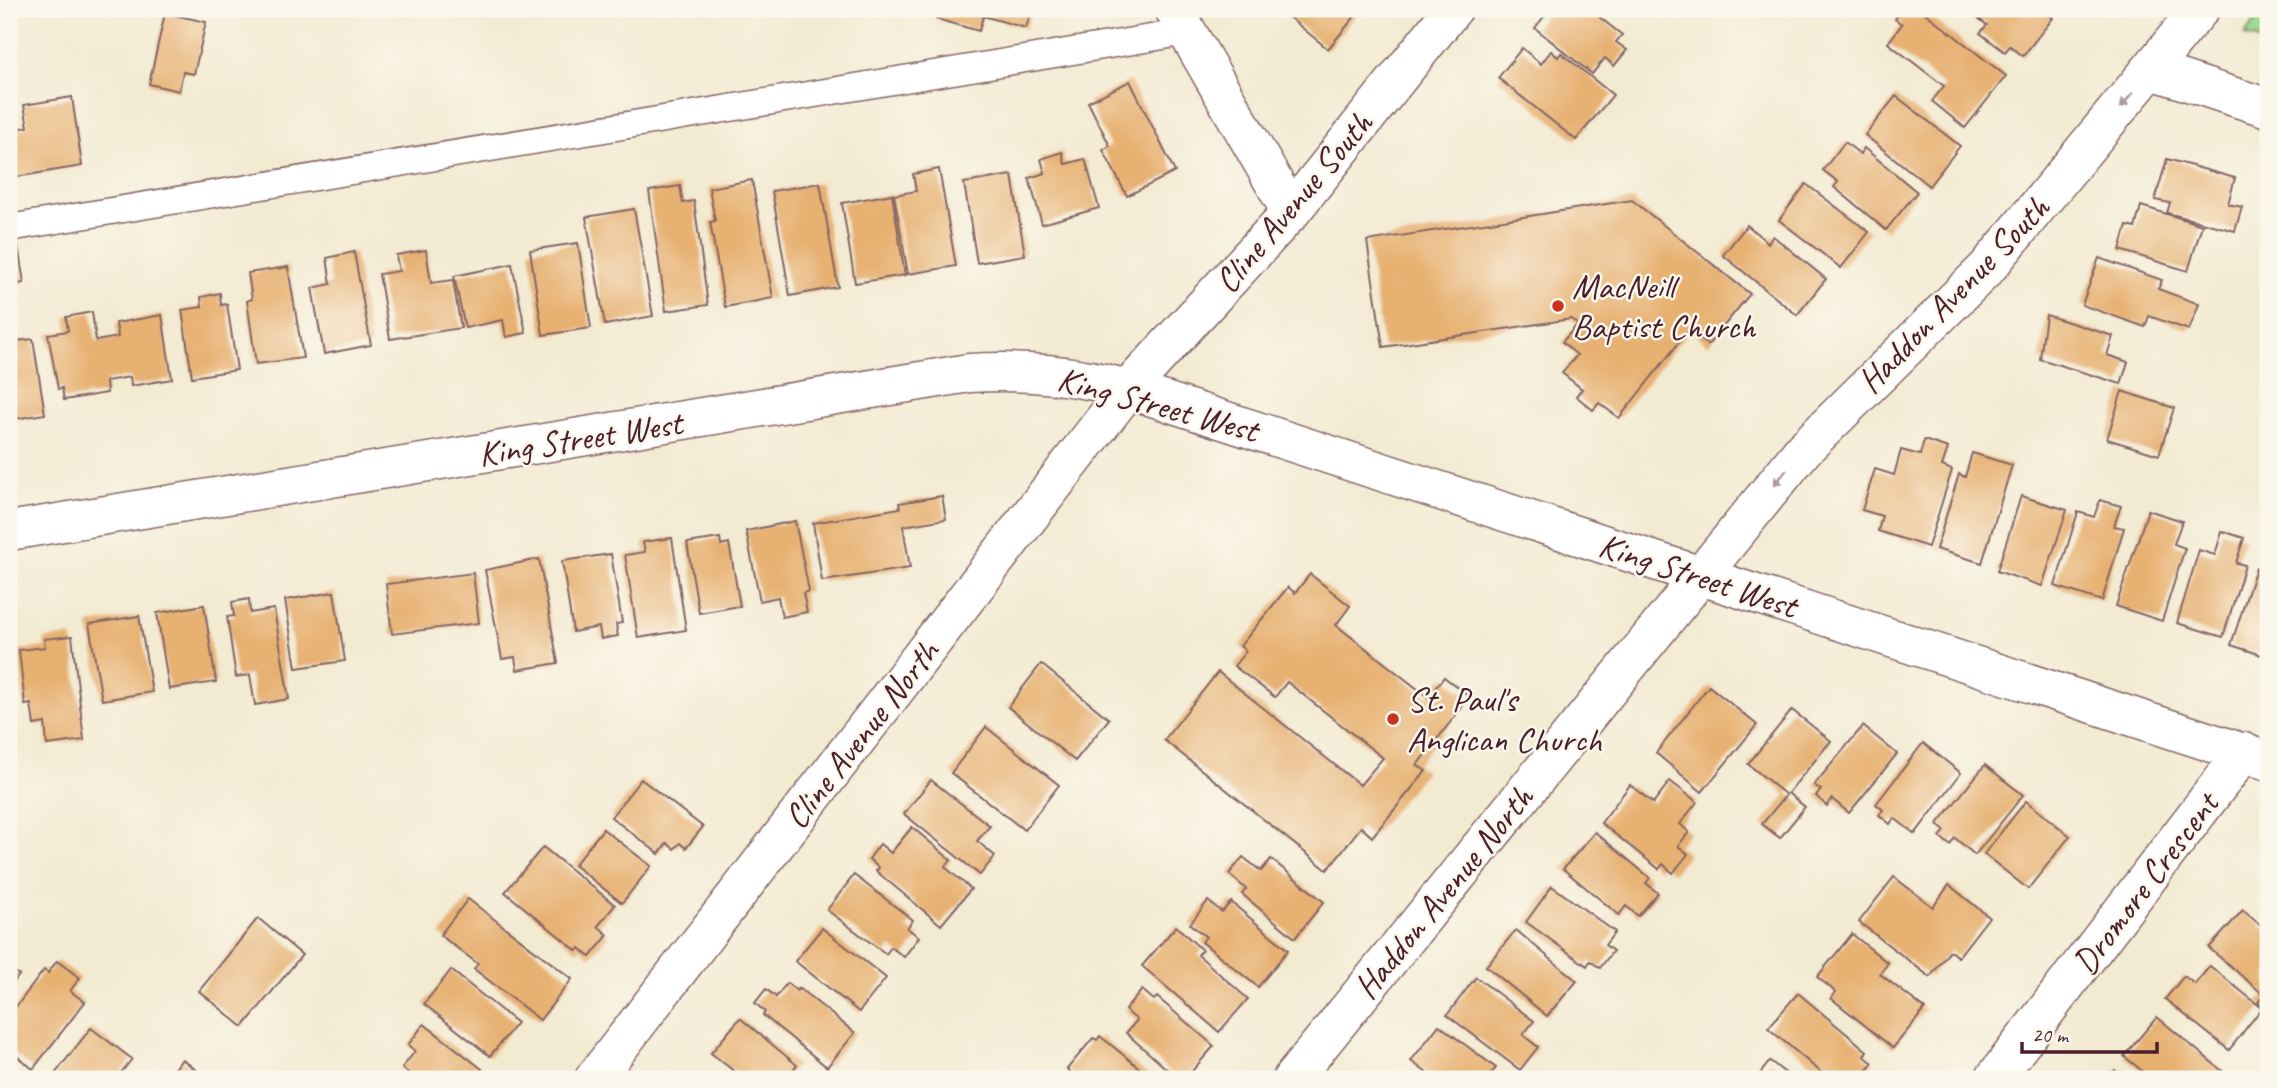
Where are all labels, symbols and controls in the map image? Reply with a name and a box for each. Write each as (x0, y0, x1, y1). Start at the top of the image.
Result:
one-way arrow (2119, 91, 2134, 109)
street label: Cline Avenue South (1204, 101, 1384, 302)
street label: Haddon Avenue South (1848, 184, 2061, 403)
place label: MacNeill Baptist Church (1572, 264, 1757, 349)
marker: MacNeill Baptist Church (1550, 298, 1566, 314)
street label: King Street West (1053, 356, 1266, 454)
street label: King Street West (475, 400, 688, 477)
one-way arrow (1774, 469, 1788, 487)
street label: King Street West (1593, 522, 1806, 630)
street label: Cline Avenue North (774, 630, 950, 838)
place label: St. Paul's Anglican Church (1407, 677, 1603, 762)
marker: St. Paul's Anglican Church (1385, 711, 1401, 727)
street label: Haddon Avenue North (1344, 775, 1544, 1008)
street label: Dromore Crescent (2062, 781, 2230, 983)
scale bar (2022, 1011, 2156, 1055)
text: 20 m (2032, 1022, 2070, 1048)

